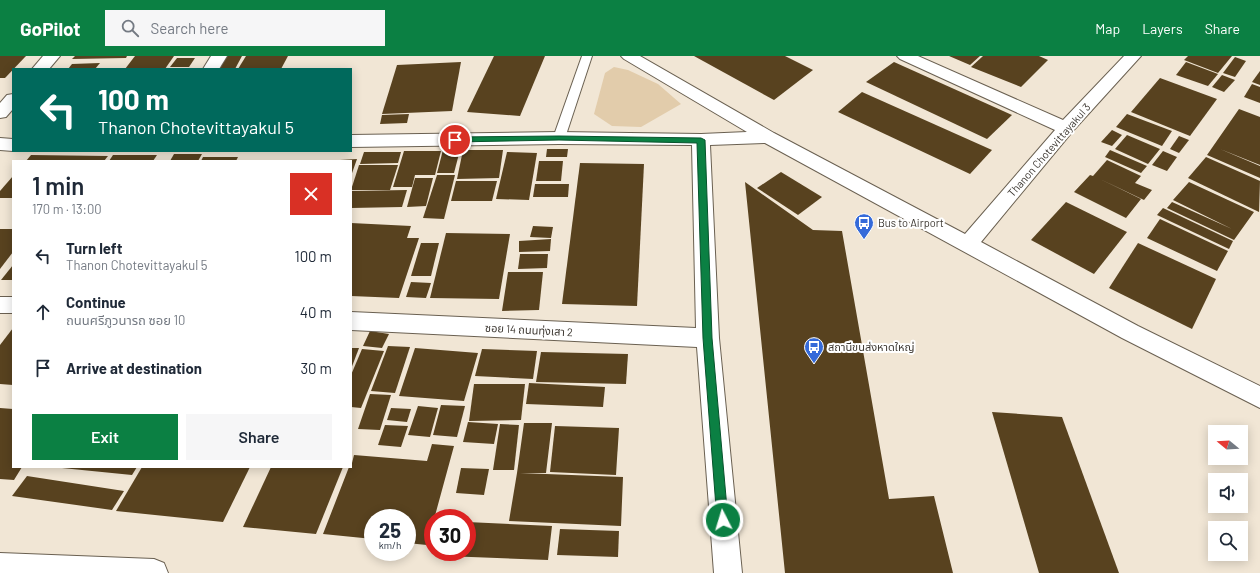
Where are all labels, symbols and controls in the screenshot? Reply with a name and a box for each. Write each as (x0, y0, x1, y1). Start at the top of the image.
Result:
search box (105, 10, 385, 46)
text: GoPilot (20, 17, 81, 40)
icon: search (119, 17, 141, 39)
text: Search here (151, 19, 229, 37)
text: Map (1095, 20, 1120, 37)
text: Layers (1142, 20, 1183, 37)
text: Share (1205, 20, 1240, 37)
text: 100 m (98, 82, 169, 116)
icon: left (32, 84, 84, 136)
street label: Thanon Chotevittayakul 3 (1004, 100, 1093, 199)
text: Thanon Chotevittayakul 5 (98, 116, 294, 138)
pin (438, 123, 472, 157)
icon: arrive (444, 129, 466, 151)
text: 1 min (32, 171, 84, 200)
button: close (290, 173, 332, 215)
text: 170 m · 13:00 (32, 201, 102, 217)
bus stop icon: Bus to Airport (853, 212, 875, 240)
place label: Bus to Airport (878, 216, 944, 229)
text: Turn left (66, 239, 122, 257)
icon: left (32, 245, 54, 267)
text: 100 m (294, 247, 332, 265)
text: Thanon Chotevittayakul 5 (66, 257, 208, 273)
text: Continue (66, 293, 126, 311)
icon: ahead (32, 301, 54, 323)
text: 40 m (300, 303, 332, 321)
text: ถนนศรีภูวนารถ ซอย 10 (66, 312, 185, 328)
street label: ซอย 14 ถนนทุ่งเสา 2 (485, 321, 573, 339)
bus stop icon: สถานีขนส่งหาดใหญ่ (803, 336, 825, 364)
place label: สถานีขนส่งหาดใหญ่ (828, 340, 914, 353)
icon: arrive (32, 357, 54, 379)
text: Arrive at destination (66, 359, 202, 377)
text: 30 m (300, 359, 332, 377)
button: Exit (32, 414, 178, 460)
button: Share (186, 414, 332, 460)
north arrow (1208, 425, 1248, 465)
map controls (1208, 425, 1248, 561)
button: sound (1208, 473, 1248, 513)
position arrow (702, 499, 744, 541)
speed limit sign: 30 (424, 509, 476, 561)
text: 25 (379, 518, 401, 542)
button: search (1208, 521, 1248, 561)
text: km/h (379, 539, 401, 551)

